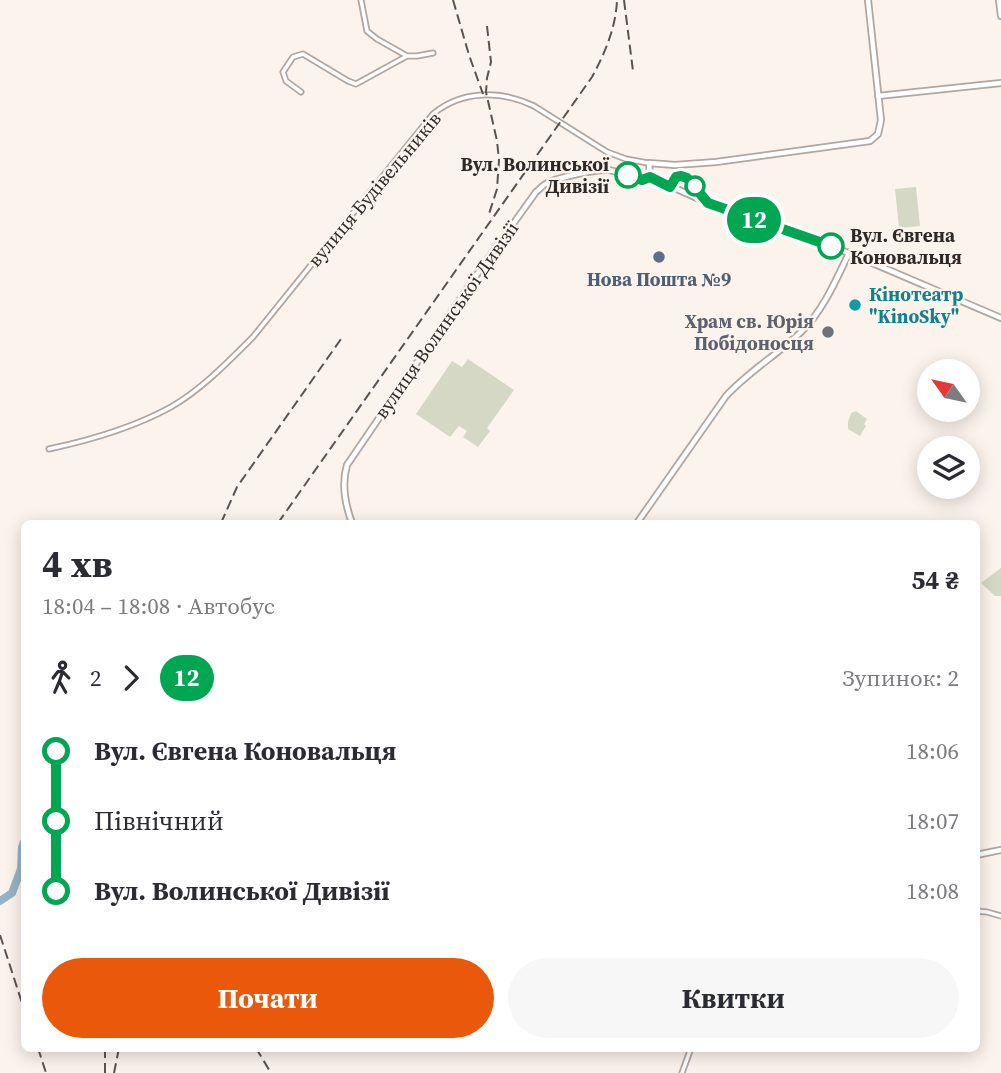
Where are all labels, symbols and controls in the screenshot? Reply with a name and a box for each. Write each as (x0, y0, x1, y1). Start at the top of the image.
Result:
street label: вулиця Будівельників (301, 106, 447, 272)
place label: Вул. Волинської Дивізії (461, 151, 610, 199)
marker: Вул. Волинської Дивізії (615, 162, 641, 188)
unlabelled marker (685, 176, 705, 196)
line badge: 12 (722, 197, 786, 243)
text: 12 (741, 203, 767, 236)
street label: вулиця Волинської Дивізії (368, 216, 524, 424)
place label: Вул. Євгена Коновальця (850, 222, 962, 270)
marker: Вул. Євгена Коновальця (818, 233, 844, 259)
marker: Нова Пошта №9 (651, 249, 667, 265)
place label: Нова Пошта №9 (587, 266, 731, 292)
place label: Кінотеатр "KinoSky" (869, 281, 964, 329)
marker: Кінотеатр "KinoSky" (847, 297, 863, 313)
place label: Храм св. Юрія Побідоносця (685, 308, 814, 356)
marker: Храм св. Юрія Побідоносця (820, 324, 836, 340)
north arrow (917, 359, 980, 422)
map controls (917, 359, 980, 499)
button: layers (917, 436, 980, 499)
text: 4 хв (42, 538, 113, 590)
text: 54 ₴ (911, 562, 959, 598)
text: 18:04 – 18:08 · Автобус (42, 590, 275, 622)
icon: walk (42, 659, 80, 697)
icon: forward (112, 659, 150, 697)
text: 12 (174, 661, 200, 694)
text: 2 (90, 662, 102, 694)
text: Зупинок: 2 (842, 662, 959, 694)
text: Вул. Євгена Коновальця (94, 733, 396, 769)
text: 18:06 (906, 735, 959, 767)
text: Північний (94, 803, 224, 839)
text: 18:07 (906, 805, 959, 837)
text: Вул. Волинської Дивізії (94, 873, 389, 909)
text: 18:08 (906, 875, 959, 907)
button: Почати (42, 958, 494, 1038)
button: Квитки (508, 958, 959, 1038)

